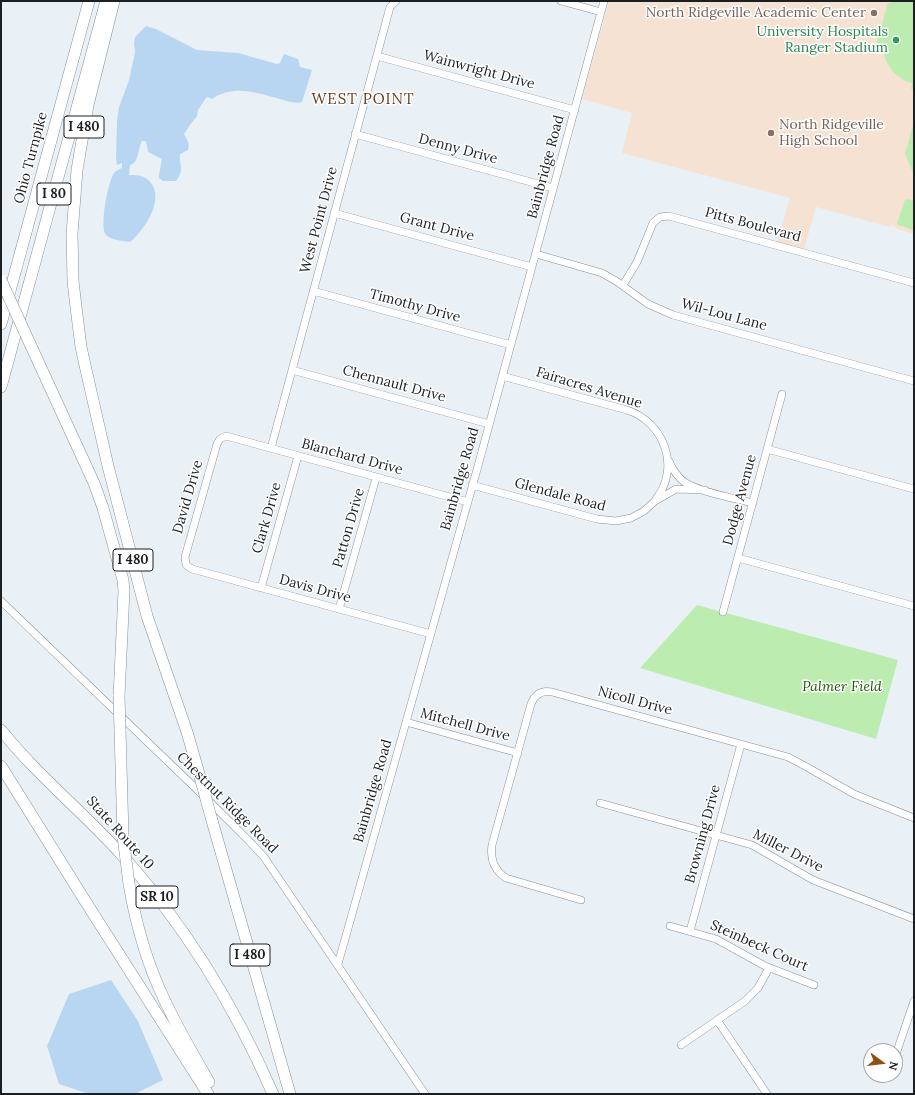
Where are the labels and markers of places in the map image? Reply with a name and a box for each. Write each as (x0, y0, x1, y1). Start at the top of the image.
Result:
place label: North Ridgeville Academic Center (646, 5, 866, 21)
marker: North Ridgeville Academic Center (869, 8, 879, 18)
place label: University Hospitals Ranger Stadium (756, 24, 888, 56)
marker: University Hospitals Ranger Stadium (891, 35, 901, 45)
place label: North Ridgeville High School (779, 117, 884, 150)
marker: North Ridgeville High School (766, 128, 776, 138)

